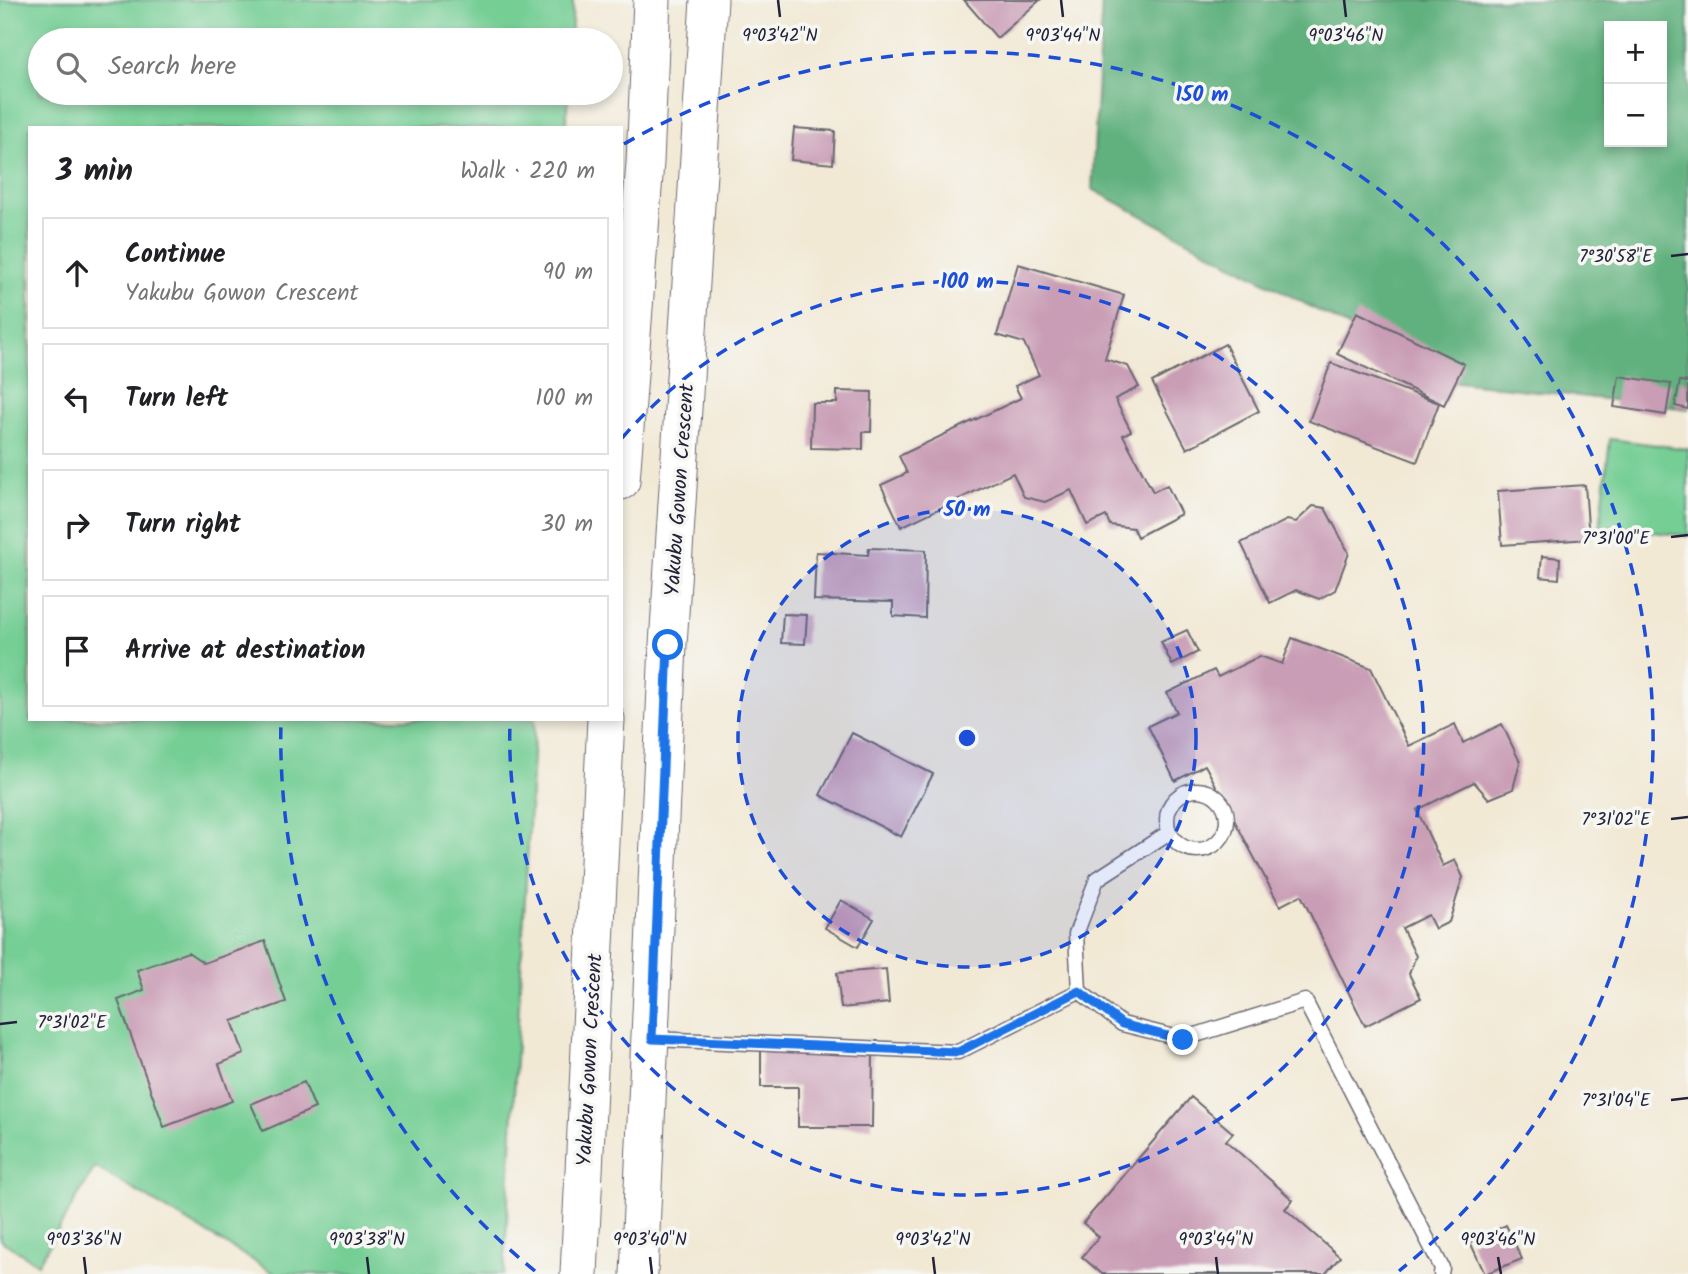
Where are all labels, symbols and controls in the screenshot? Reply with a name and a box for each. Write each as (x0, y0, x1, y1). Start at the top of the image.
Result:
map controls (1604, 21, 1667, 147)
button: + (1604, 21, 1667, 84)
text: 9°03'42"N (742, 22, 818, 51)
text: 9°03'44"N (1026, 22, 1100, 51)
text: 9°03'46"N (1309, 22, 1383, 51)
search box (28, 28, 623, 105)
text: Search here (108, 46, 236, 88)
icon: search (52, 48, 90, 86)
text: 150 m (1175, 79, 1229, 112)
button: − (1604, 84, 1667, 147)
text: 3 min (56, 148, 133, 196)
text: Walk · 220 m (460, 154, 595, 190)
text: Continue (125, 234, 226, 276)
text: 7°30'58"E (1579, 243, 1653, 272)
icon: ahead (58, 254, 96, 292)
text: 90 m (543, 255, 593, 291)
text: 100 m (940, 266, 994, 299)
text: Yakubu Gowon Crescent (125, 276, 358, 312)
text: Turn left (125, 378, 228, 420)
icon: left (58, 380, 96, 418)
text: 100 m (535, 381, 593, 417)
street label: Yakubu Gowon Crescent (657, 382, 704, 598)
text: 50 m (943, 494, 990, 527)
text: Turn right (125, 504, 241, 546)
icon: right (58, 506, 96, 544)
text: 30 m (541, 507, 593, 543)
text: 7°31'00"E (1582, 525, 1650, 554)
route start (652, 629, 683, 660)
text: Arrive at destination (125, 630, 365, 672)
icon: arrive (58, 632, 96, 670)
centre of rings (955, 726, 979, 750)
text: 7°31'02"E (1582, 806, 1651, 835)
street label: Yakubu Gowon Crescent (568, 952, 613, 1167)
text: 7°31'02"E (38, 1009, 107, 1038)
route end (1167, 1024, 1198, 1055)
text: 7°31'04"E (1582, 1087, 1651, 1116)
text: 9°03'36"N (46, 1226, 122, 1255)
text: 9°03'38"N (329, 1226, 405, 1255)
text: 9°03'40"N (613, 1226, 687, 1255)
text: 9°03'42"N (895, 1226, 971, 1255)
text: 9°03'44"N (1179, 1226, 1253, 1255)
text: 9°03'46"N (1461, 1226, 1535, 1255)

